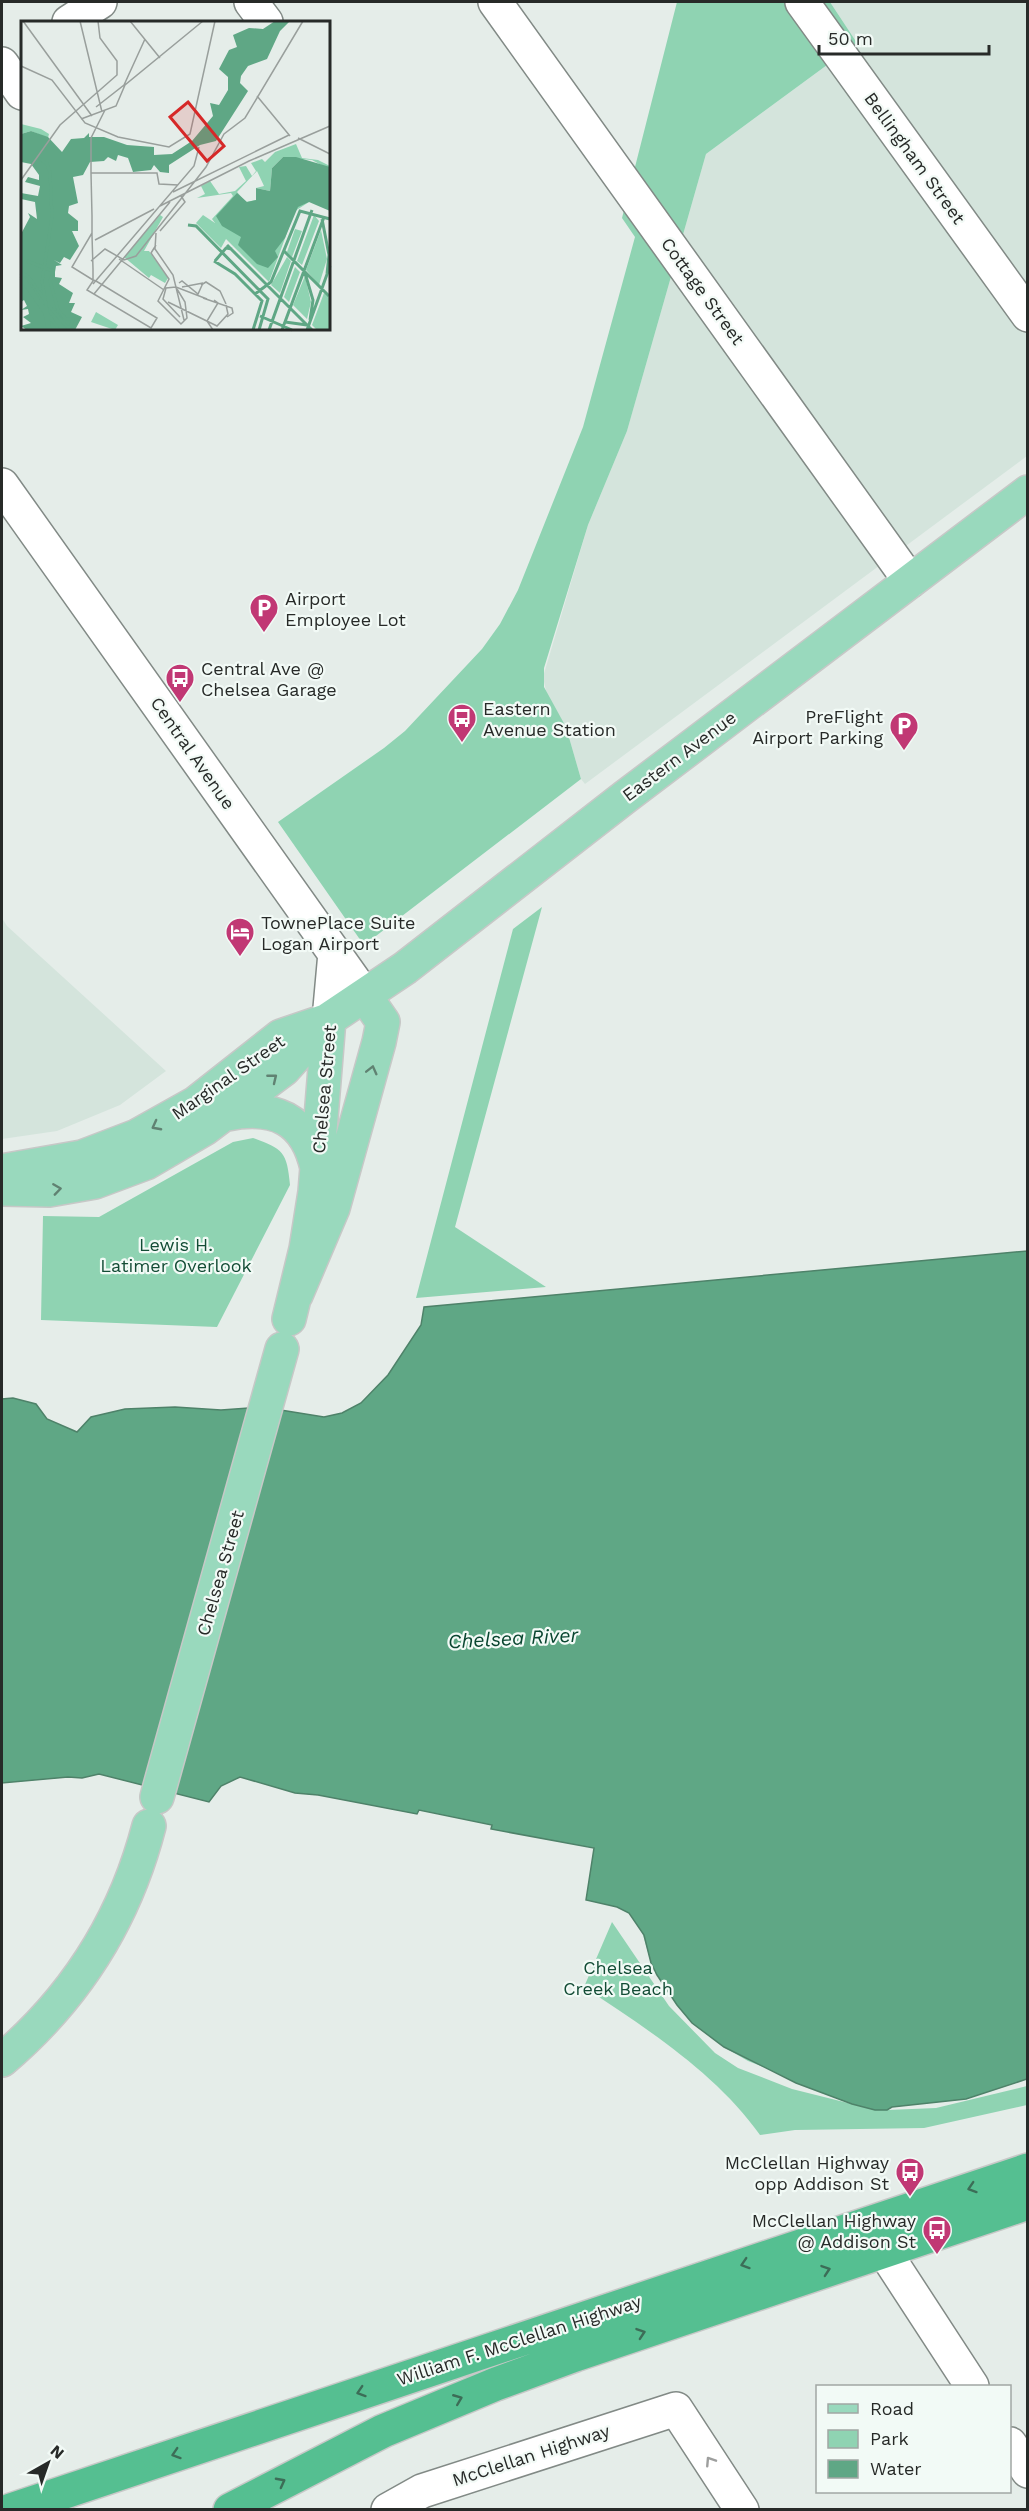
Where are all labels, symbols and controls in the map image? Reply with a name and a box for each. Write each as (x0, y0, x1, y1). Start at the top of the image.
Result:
scale bar (819, 18, 988, 56)
inset map (21, 21, 330, 330)
text: 50 m (828, 28, 873, 49)
street label: Bellingham Street (860, 88, 970, 228)
street label: Cottage Street (657, 233, 749, 349)
place label: Airport Employee Lot (285, 588, 406, 630)
parking icon: Airport Employee Lot (248, 592, 280, 634)
place label: Central Ave @ Chelsea Garage (201, 658, 337, 700)
bus stop icon: Central Ave @ Chelsea Garage (164, 662, 196, 704)
street label: Central Avenue (146, 693, 240, 813)
place label: Eastern Avenue Station (483, 698, 616, 740)
bus stop icon: Eastern Avenue Station (446, 702, 478, 744)
street label: Eastern Avenue (618, 706, 740, 806)
place label: PreFlight Airport Parking (752, 706, 883, 748)
parking icon: PreFlight Airport Parking (888, 710, 920, 752)
place label: TownePlace Suite Logan Airport (261, 912, 415, 954)
hotel icon: TownePlace Suite Logan Airport (224, 916, 256, 958)
street label: Chelsea Street (308, 1023, 340, 1154)
street label: Marginal Street (167, 1030, 289, 1124)
one-way arrow (365, 1065, 378, 1075)
one-way arrow (266, 1074, 277, 1085)
one-way arrow (152, 1119, 162, 1130)
one-way arrow (53, 1183, 62, 1195)
park label: Lewis H. Latimer Overlook (100, 1234, 252, 1276)
street label: Chelsea Street (192, 1508, 248, 1638)
water label: Chelsea River (447, 1623, 580, 1653)
park label: Chelsea Creek Beach (563, 1957, 673, 1999)
place label: McClellan Highway opp Addison St (725, 2152, 890, 2194)
bus stop icon: McClellan Highway opp Addison St (894, 2156, 926, 2198)
one-way arrow (967, 2181, 978, 2194)
place label: McClellan Highway @ Addison St (752, 2210, 917, 2252)
bus stop icon: McClellan Highway @ Addison St (921, 2214, 953, 2256)
one-way arrow (740, 2257, 751, 2269)
one-way arrow (820, 2265, 831, 2278)
street label: William F. McClellan Highway (394, 2290, 644, 2389)
one-way arrow (635, 2327, 646, 2340)
one-way arrow (356, 2385, 367, 2398)
legend (816, 2385, 1011, 2493)
one-way arrow (452, 2394, 463, 2406)
text: Road (870, 2398, 914, 2419)
street label: McClellan Highway (450, 2419, 613, 2490)
text: Park (870, 2428, 909, 2449)
north arrow (18, 2433, 78, 2493)
text: N (47, 2441, 68, 2463)
one-way arrow (171, 2447, 182, 2459)
one-way arrow (706, 2456, 717, 2467)
text: Water (870, 2458, 922, 2479)
one-way arrow (275, 2478, 286, 2489)

